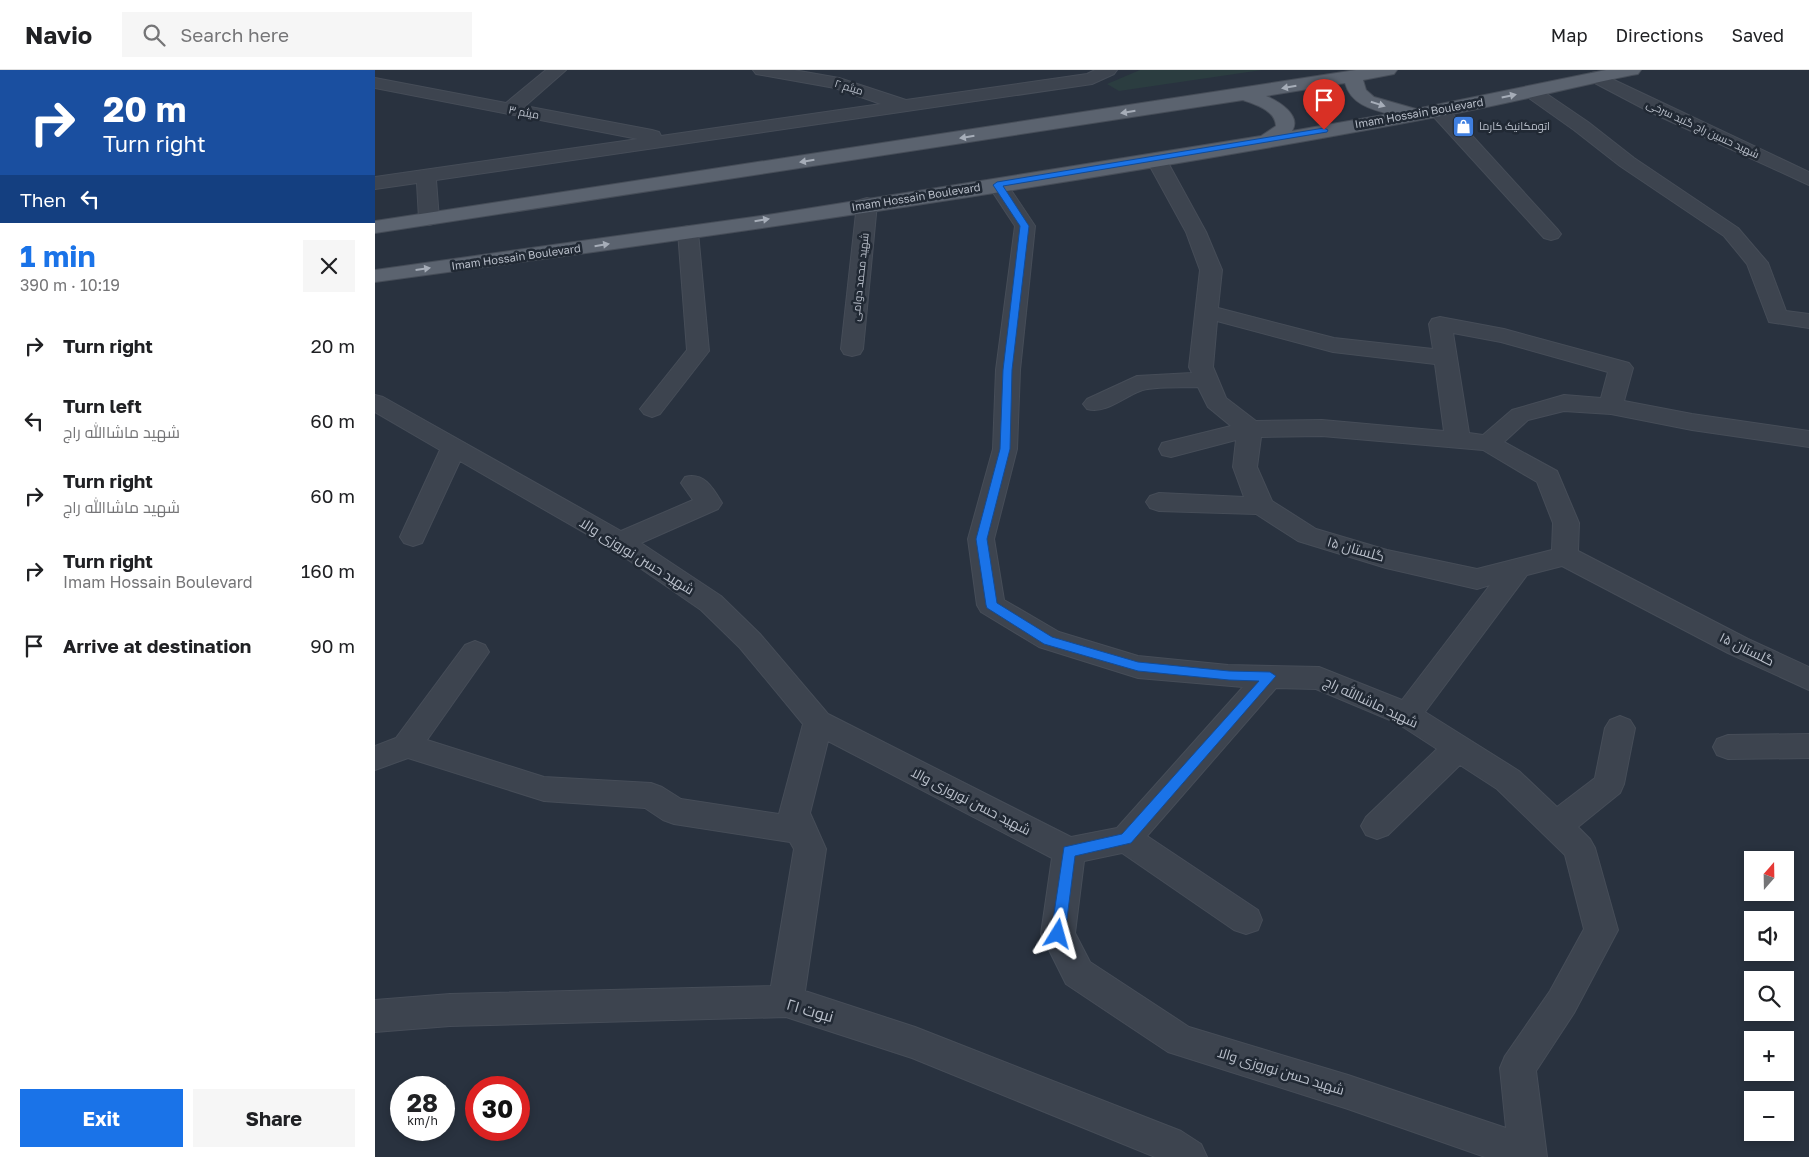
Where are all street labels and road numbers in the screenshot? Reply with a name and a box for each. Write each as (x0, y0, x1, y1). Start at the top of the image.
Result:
street label: میثم ۲ (833, 76, 865, 99)
street label: Imam Hossain Boulevard (1354, 95, 1484, 130)
street label: شهید حسین راج گنبد سرخی (1644, 97, 1762, 162)
street label: میثم ۳ (507, 102, 541, 123)
street label: Imam Hossain Boulevard (851, 180, 981, 213)
street label: شهید محمد دوامی (848, 232, 872, 322)
street label: Imam Hossain Boulevard (450, 241, 581, 272)
street label: شهید حسن نوروزی والا (577, 513, 698, 598)
street label: گلستان ۱۵ (1326, 532, 1387, 565)
street label: گلستان ۱۵ (1717, 628, 1777, 669)
street label: شهید ماشاالله راج (1321, 672, 1421, 732)
street label: شهید حسن نوروزی والا (909, 763, 1034, 838)
street label: نبوت ۲۱ (784, 994, 836, 1026)
street label: شهید حسن نوروزی والا (1216, 1043, 1347, 1098)

